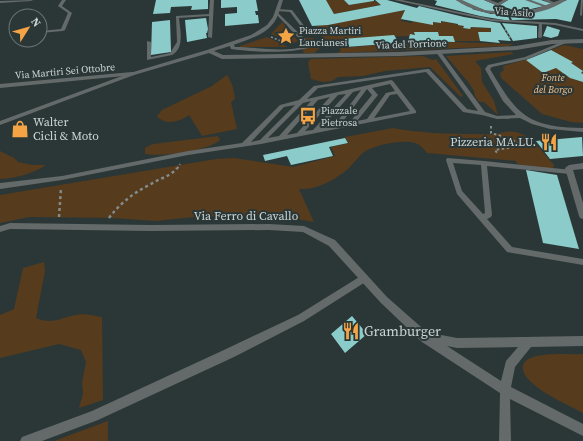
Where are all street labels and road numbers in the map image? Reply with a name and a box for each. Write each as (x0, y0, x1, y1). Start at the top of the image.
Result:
street label: Via Asilo (494, 4, 535, 20)
street label: Via del Torrione (375, 36, 447, 52)
street label: Via Martiri Sei Ottobre (14, 60, 116, 82)
street label: Via Ferro di Cavallo (194, 208, 299, 224)

